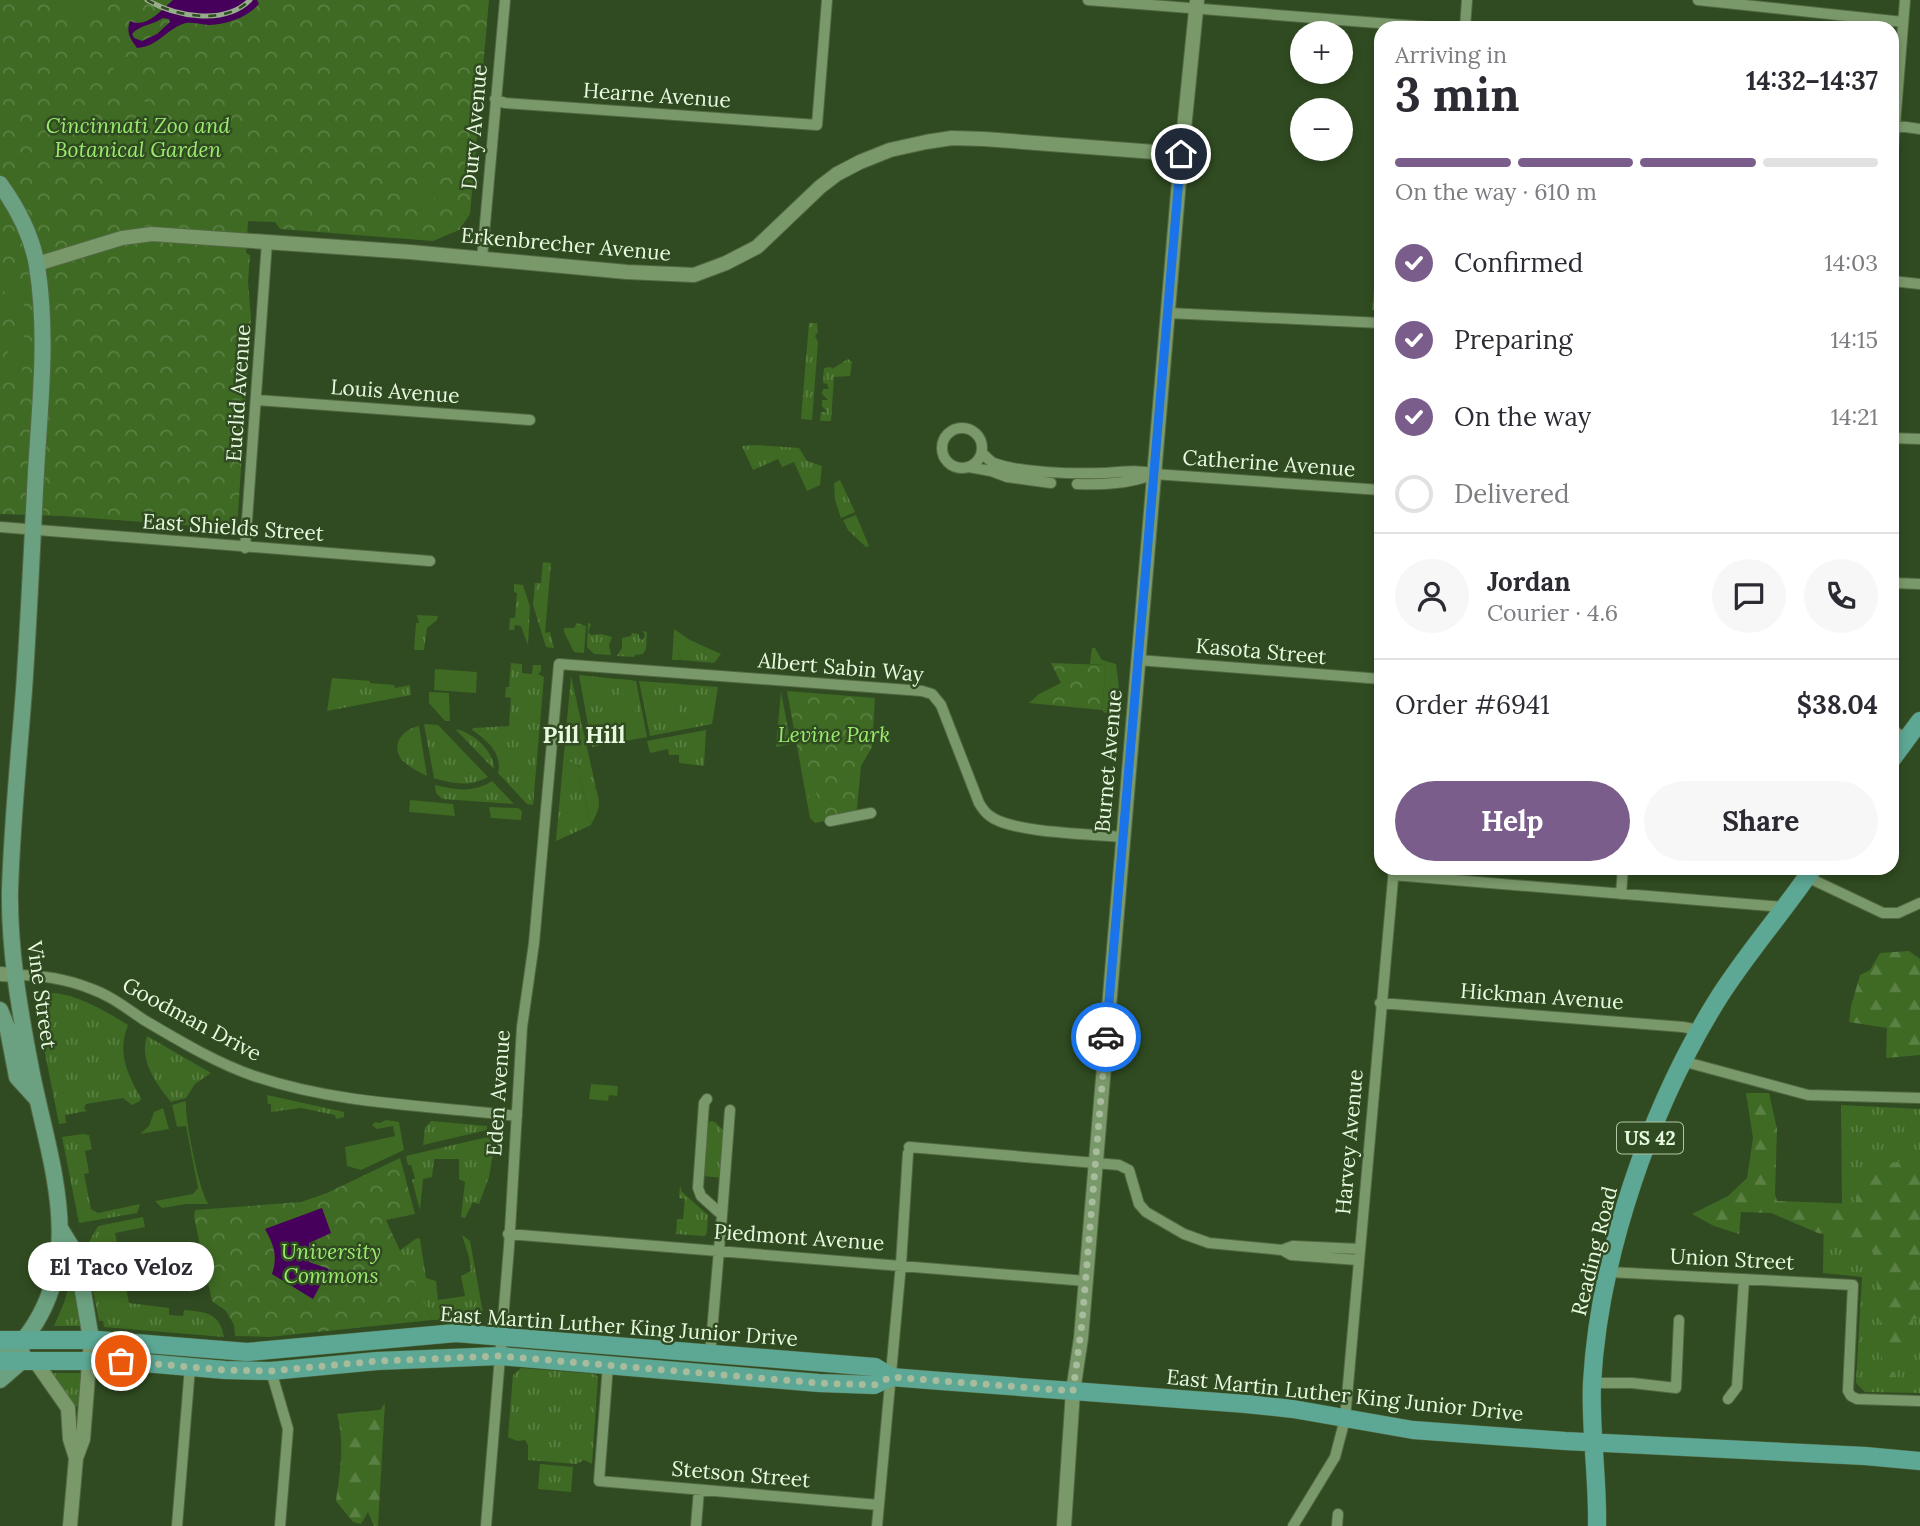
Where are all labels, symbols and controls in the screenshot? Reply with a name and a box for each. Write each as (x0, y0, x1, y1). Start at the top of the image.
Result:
map controls (1290, 21, 1353, 161)
button: + (1290, 21, 1353, 84)
text: Arriving in (1395, 40, 1507, 69)
street label: Dury Avenue (455, 63, 493, 191)
text: 14:32–14:37 (1746, 64, 1878, 97)
text: 3 min (1395, 65, 1520, 124)
street label: Hearne Avenue (582, 76, 732, 114)
button: − (1290, 98, 1353, 161)
park label: Cincinnati Zoo and Botanical Garden (46, 112, 231, 163)
pin (1151, 124, 1211, 184)
icon: home (1162, 135, 1200, 173)
text: On the way · 610 m (1395, 177, 1597, 206)
street label: Erkenbrecher Avenue (460, 221, 672, 267)
icon: check (1395, 244, 1433, 282)
text: Confirmed (1454, 246, 1583, 279)
text: 14:03 (1824, 248, 1878, 277)
icon: check (1395, 321, 1433, 359)
street label: Euclid Avenue (220, 323, 256, 463)
text: Preparing (1454, 323, 1573, 356)
text: 14:15 (1831, 325, 1878, 354)
street label: Louis Avenue (330, 373, 460, 409)
icon: check (1395, 398, 1433, 436)
text: On the way (1454, 400, 1591, 433)
text: 14:21 (1831, 402, 1878, 431)
street label: Catherine Avenue (1182, 443, 1356, 483)
text: Delivered (1454, 477, 1570, 510)
street label: East Shields Street (141, 507, 326, 547)
button: person (1395, 559, 1469, 633)
button: chat (1712, 559, 1786, 633)
button: phone (1804, 559, 1878, 633)
text: Jordan (1487, 565, 1571, 598)
text: Courier · 4.6 (1487, 598, 1618, 627)
street label: Kasota Street (1194, 632, 1328, 670)
street label: Albert Sabin Way (756, 646, 925, 688)
street label: Burnet Avenue (1088, 688, 1128, 834)
text: Order #6941 (1395, 688, 1550, 721)
text: $38.04 (1797, 688, 1878, 721)
district label: Pill Hill (543, 720, 625, 749)
park label: Levine Park (778, 721, 890, 748)
button: Help (1395, 781, 1630, 861)
button: Share (1644, 781, 1878, 861)
street label: Vine Street (21, 938, 63, 1051)
street label: Goodman Drive (118, 971, 266, 1067)
street label: Hickman Avenue (1459, 977, 1625, 1015)
courier (1071, 1002, 1141, 1072)
icon: car (1087, 1018, 1125, 1056)
street label: Eden Avenue (480, 1029, 516, 1157)
street label: Harvey Avenue (1329, 1068, 1369, 1216)
road number: US 42 (1617, 1122, 1683, 1154)
street label: Reading Road (1565, 1184, 1623, 1318)
street label: Piedmont Avenue (713, 1218, 885, 1256)
park label: University Commons (281, 1238, 381, 1289)
callout: El Taco Veloz (28, 1242, 214, 1291)
street label: Union Street (1669, 1242, 1796, 1276)
text: El Taco Veloz (49, 1252, 193, 1281)
street label: East Martin Luther King Junior Drive (439, 1300, 799, 1352)
pin (91, 1331, 151, 1391)
icon: bag (102, 1342, 140, 1380)
street label: East Martin Luther King Junior Drive (1165, 1363, 1525, 1427)
street label: Stetson Street (671, 1454, 812, 1494)

